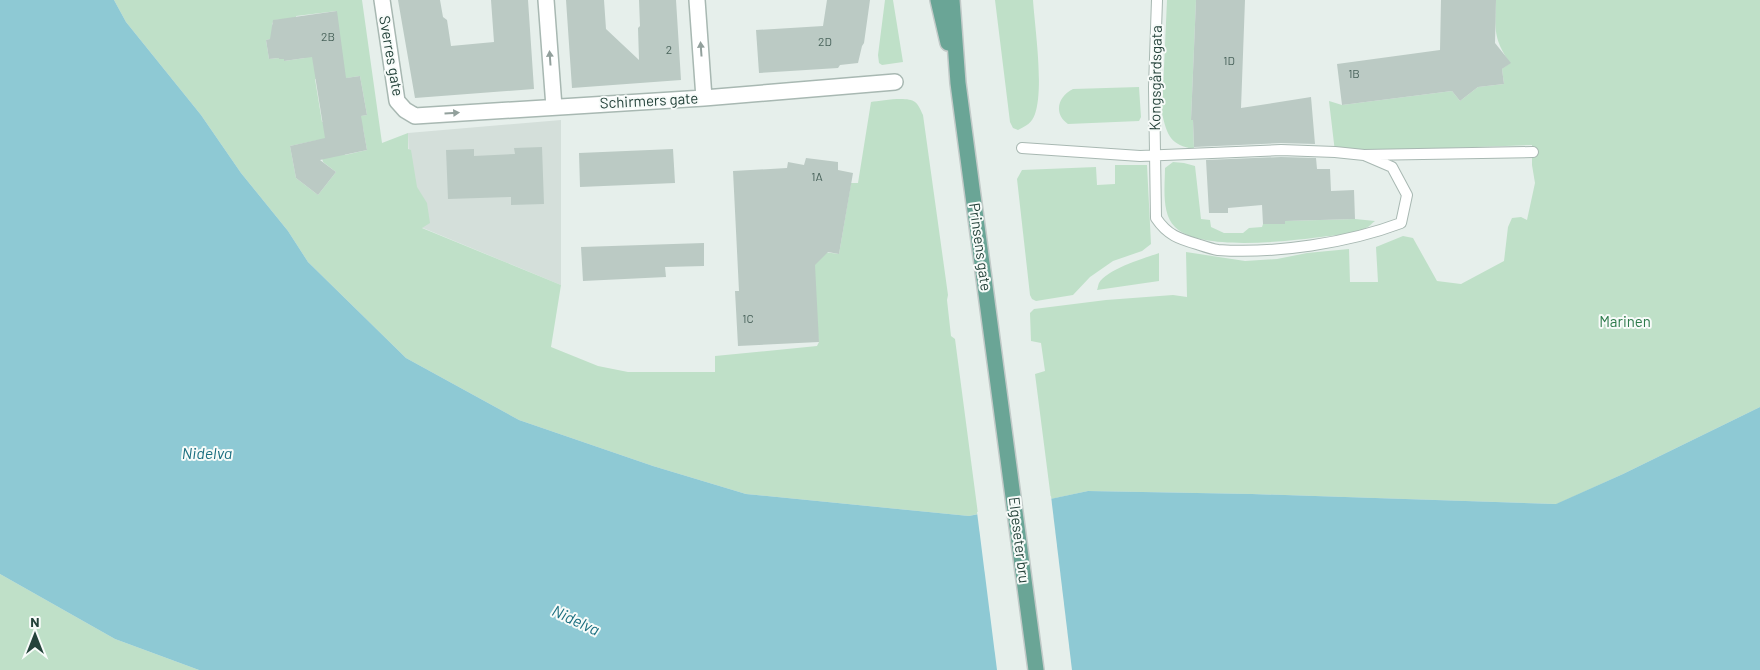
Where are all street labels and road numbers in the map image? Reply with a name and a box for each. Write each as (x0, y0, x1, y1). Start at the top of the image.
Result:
street label: Sverres gate (376, 14, 408, 97)
street label: Kongsgårdsgata (1145, 25, 1165, 131)
street label: Schirmers gate (599, 88, 699, 112)
street label: Prinsens gate (966, 202, 996, 292)
street label: Elgeseter bru (1006, 496, 1034, 584)

